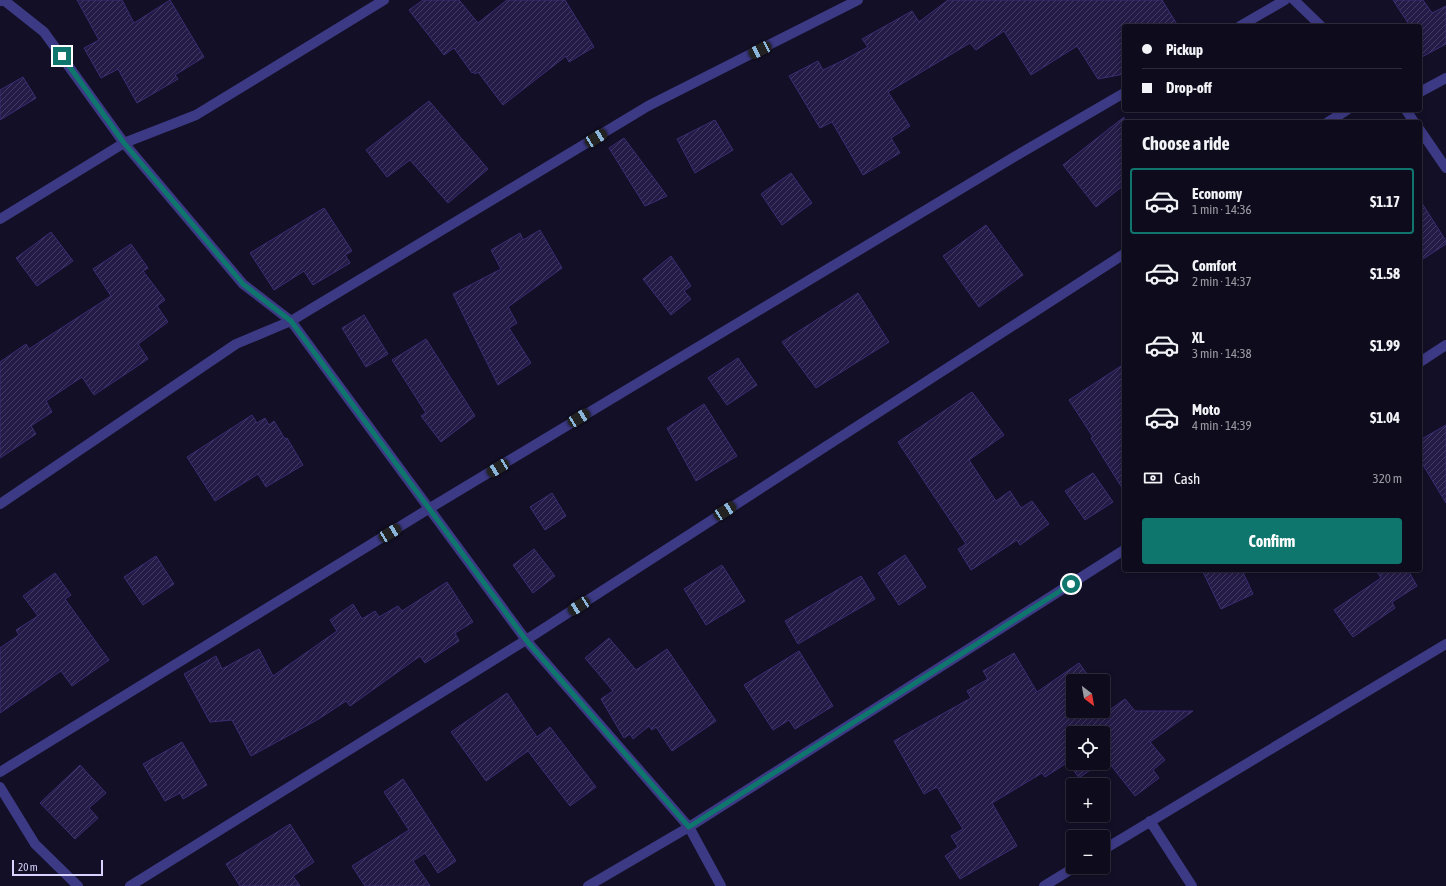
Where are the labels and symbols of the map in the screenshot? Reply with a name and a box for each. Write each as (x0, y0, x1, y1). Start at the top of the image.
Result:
car (747, 39, 773, 61)
route end (53, 47, 71, 65)
car (583, 127, 609, 149)
car (566, 407, 592, 429)
car (485, 457, 511, 479)
car (712, 499, 738, 523)
car (377, 522, 403, 544)
route start (1062, 575, 1080, 593)
car (566, 594, 592, 618)
north arrow (1066, 674, 1110, 718)
scale bar (12, 858, 103, 877)

